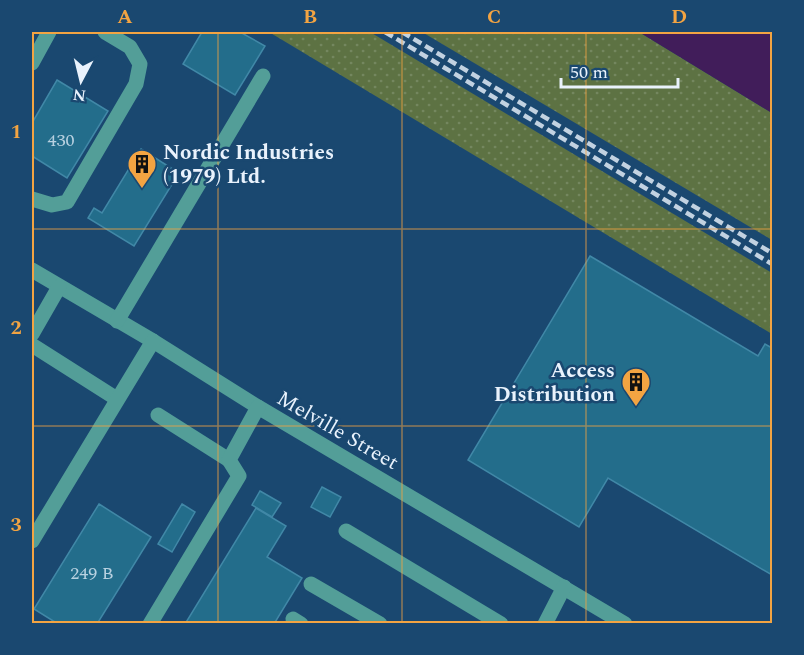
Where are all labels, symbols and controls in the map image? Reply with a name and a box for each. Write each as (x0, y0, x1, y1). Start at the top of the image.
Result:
text: A (117, 2, 133, 32)
text: B (303, 2, 317, 32)
text: C (487, 2, 501, 32)
text: D (671, 2, 687, 32)
north arrow (51, 51, 111, 111)
scale bar (561, 51, 678, 89)
text: 50 m (570, 59, 608, 86)
text: N (71, 82, 87, 108)
text: 1 (10, 117, 22, 147)
house number: 430 (48, 127, 75, 154)
place label: Nordic Industries (1979) Ltd. (163, 137, 334, 193)
building icon: Nordic Industries (1979) Ltd. (126, 148, 158, 190)
text: 2 (10, 313, 22, 343)
place label: Access Distribution (494, 355, 615, 411)
building icon: Access Distribution (620, 366, 652, 408)
street label: Melville Street (271, 383, 404, 479)
text: 3 (10, 510, 22, 540)
house number: 249 B (70, 560, 114, 587)

